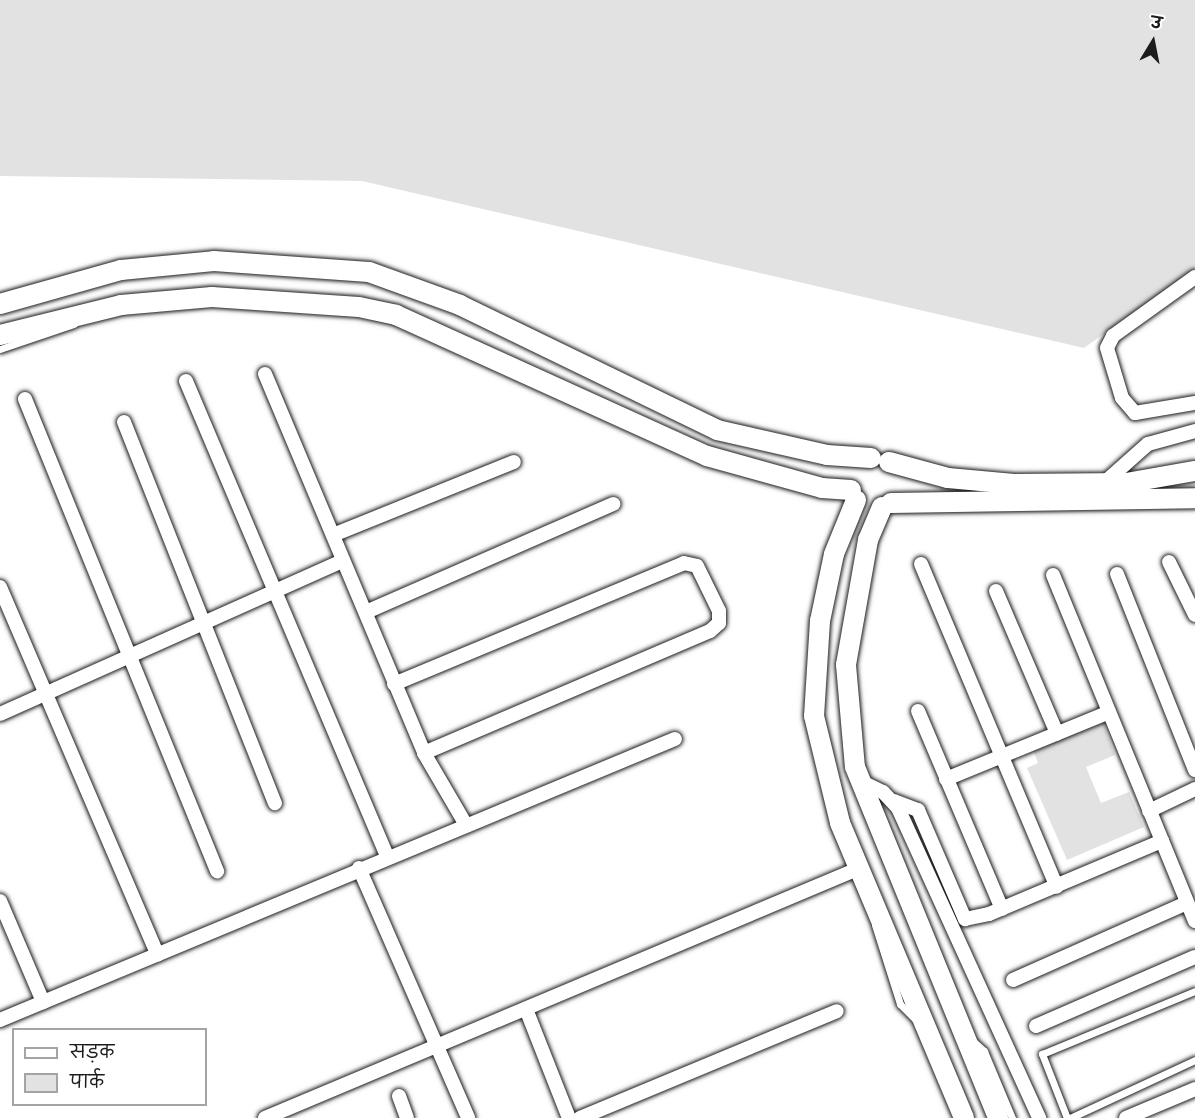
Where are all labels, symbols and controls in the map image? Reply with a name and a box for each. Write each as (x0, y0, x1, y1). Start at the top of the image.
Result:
north arrow (1123, 12, 1183, 72)
text: उ (1149, 13, 1163, 35)
legend (12, 1028, 207, 1106)
text: सड़क (70, 1041, 114, 1065)
text: पार्क (70, 1071, 104, 1095)

